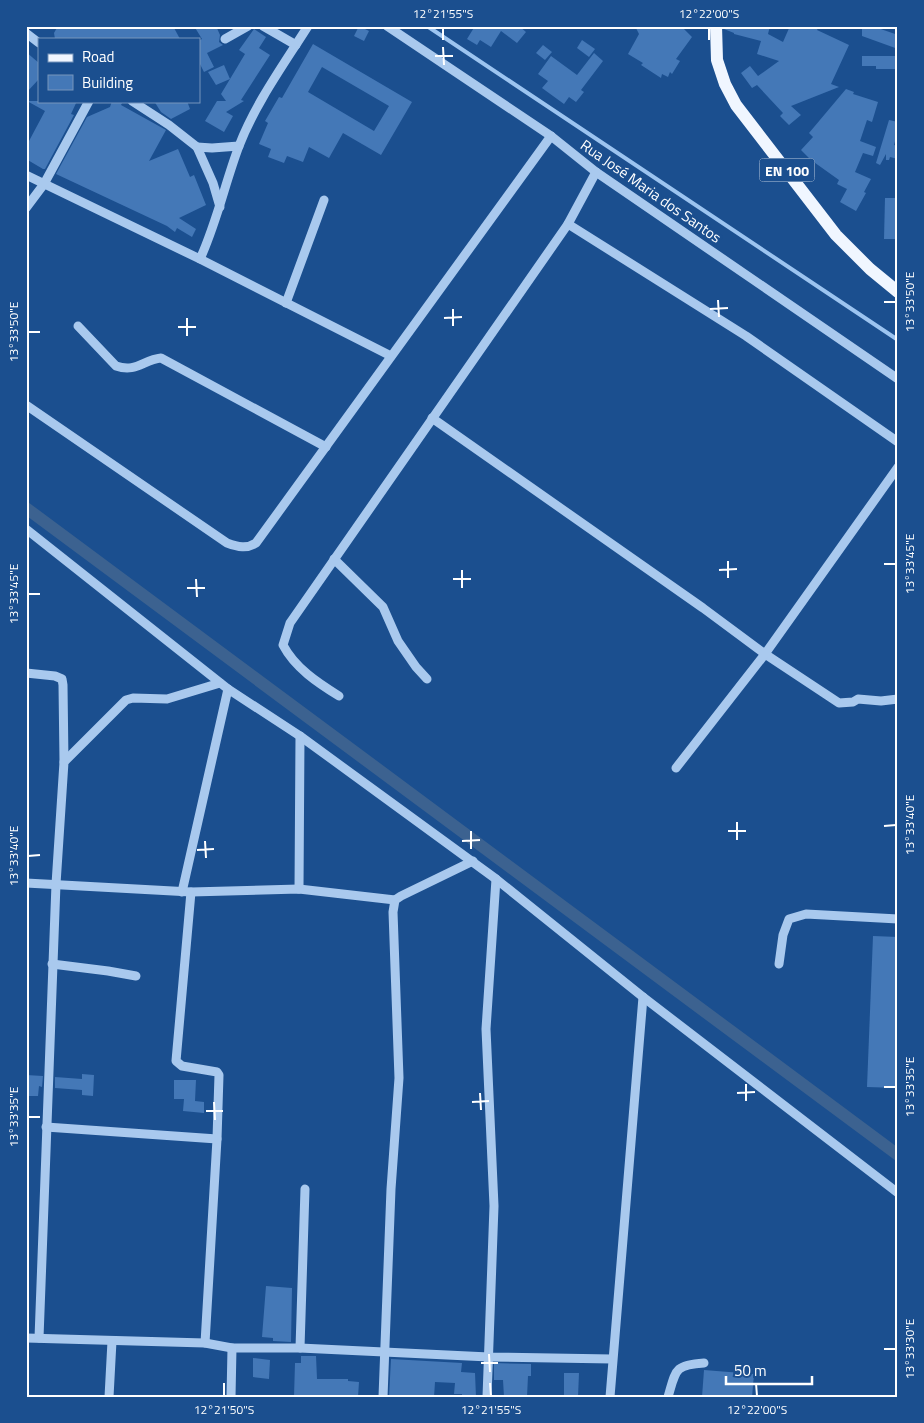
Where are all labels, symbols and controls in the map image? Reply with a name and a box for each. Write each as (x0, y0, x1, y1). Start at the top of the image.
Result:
text: 12°21'55"S (413, 4, 473, 23)
text: 12°22'00"S (679, 4, 739, 23)
legend (38, 38, 200, 102)
text: Road (82, 45, 114, 68)
text: Building (82, 71, 133, 94)
street label: Rua José Maria dos Santos (576, 134, 726, 248)
road number: EN 100 (760, 158, 814, 182)
text: 13°33'50"E (900, 271, 919, 332)
text: 13°33'50"E (4, 301, 23, 362)
text: 13°33'45"E (900, 533, 919, 594)
text: 13°33'45"E (4, 563, 23, 624)
text: 13°33'40"E (900, 794, 919, 855)
text: 13°33'40"E (4, 825, 23, 886)
text: 13°33'35"E (900, 1056, 919, 1117)
text: 13°33'35"E (4, 1086, 23, 1147)
text: 13°33'30"E (900, 1318, 919, 1379)
scale bar (726, 1353, 813, 1385)
text: 50 m (734, 1359, 767, 1382)
text: 12°21'50"S (194, 1400, 254, 1419)
text: 12°21'55"S (461, 1400, 521, 1419)
text: 12°22'00"S (727, 1400, 787, 1419)

